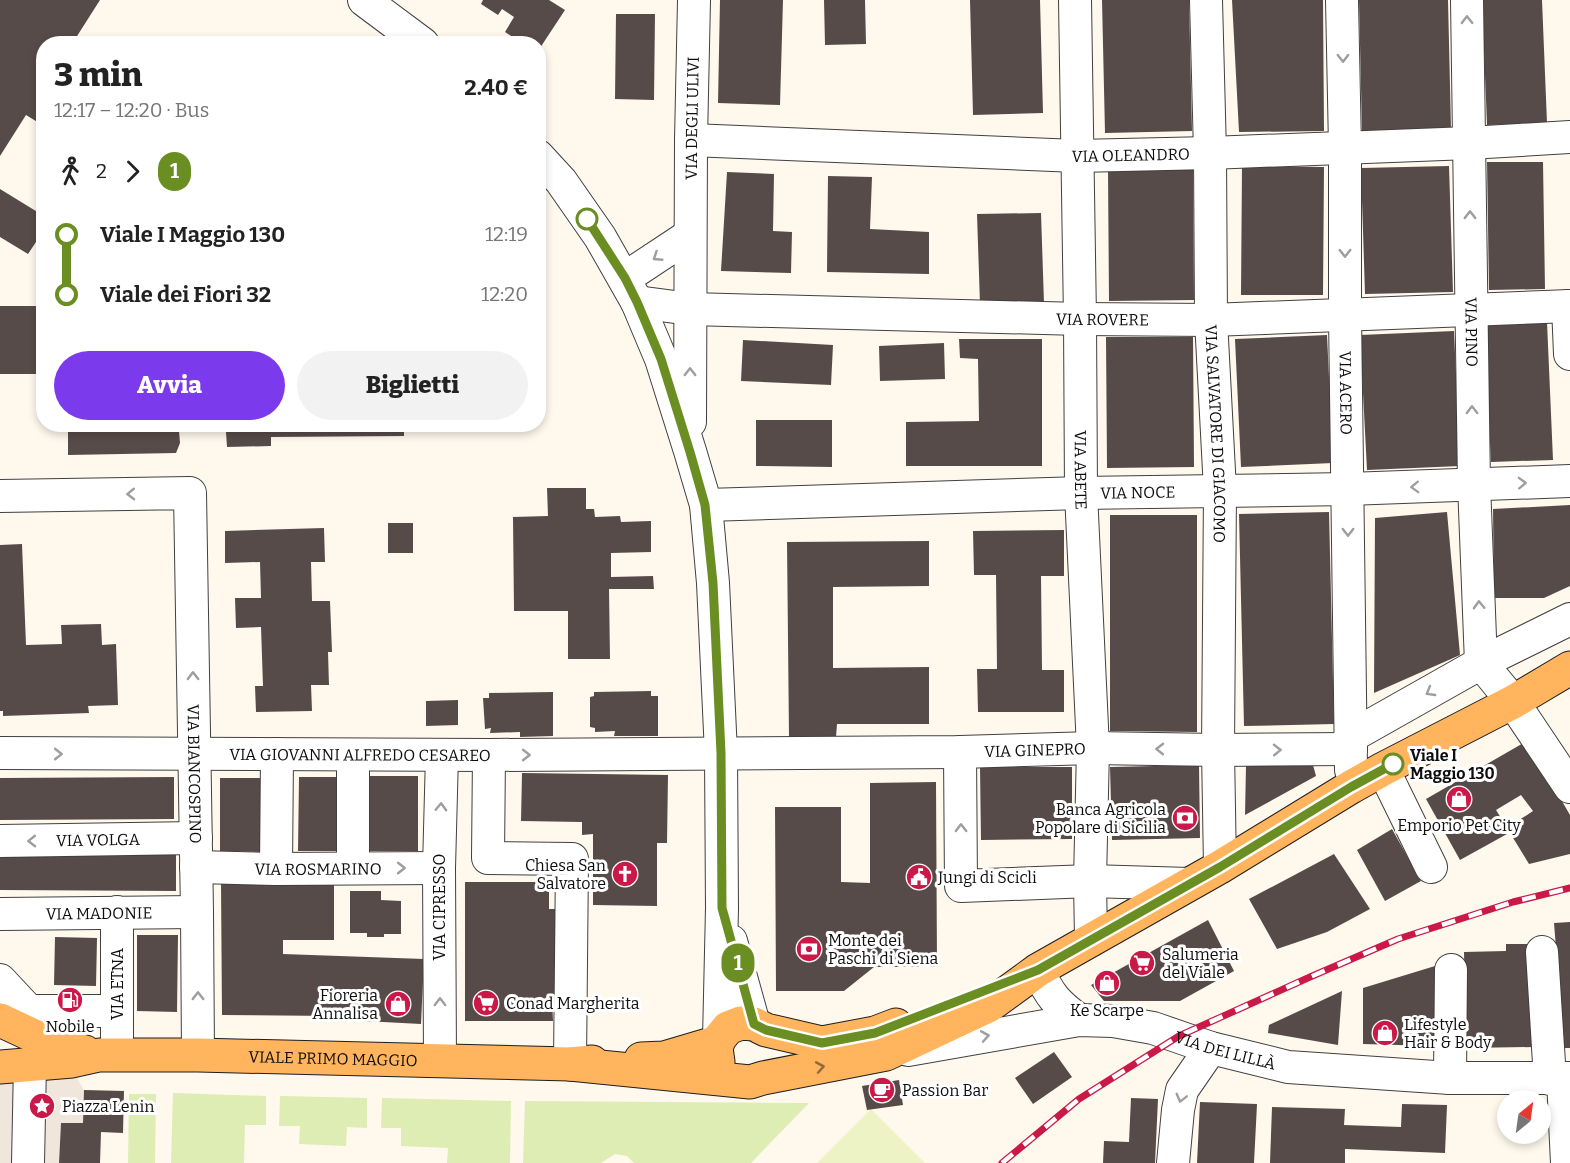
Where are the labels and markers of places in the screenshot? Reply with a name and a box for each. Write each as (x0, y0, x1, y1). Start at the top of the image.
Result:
unlabelled marker (576, 208, 598, 230)
place label: Viale I Maggio 130 (1410, 746, 1495, 783)
marker: Viale I Maggio 130 (1382, 753, 1404, 775)
shop icon: Emporio Pet City (1444, 784, 1474, 814)
place label: Banca Agricola Popolare di Sicilia (1035, 800, 1166, 837)
bank icon: Banca Agricola Popolare di Sicilia (1170, 803, 1200, 833)
place label: Emporio Pet City (1397, 816, 1521, 835)
place label: Chiesa San Salvatore (525, 856, 606, 893)
church icon: Chiesa San Salvatore (610, 859, 640, 889)
public building icon: Jungi di Scicli (904, 862, 934, 892)
place label: Jungi di Scicli (937, 868, 1037, 887)
place label: Monte dei Paschi di Siena (828, 931, 939, 968)
bank icon: Monte dei Paschi di Siena (794, 934, 824, 964)
place label: Salumeria del Viale (1162, 945, 1239, 982)
supermarket icon: Salumeria del Viale (1127, 948, 1157, 978)
shop icon: Ke Scarpe (1092, 968, 1122, 998)
fuel station icon: Nobile (55, 985, 85, 1015)
place label: Fioreria Annalisa (312, 986, 378, 1023)
supermarket icon: Conad Margherita (471, 988, 501, 1018)
shop icon: Fioreria Annalisa (383, 989, 413, 1019)
place label: Conad Margherita (506, 994, 640, 1013)
place label: Ke Scarpe (1070, 1001, 1144, 1020)
place label: Lifestyle Hair & Body (1404, 1015, 1492, 1052)
place label: Nobile (46, 1017, 95, 1036)
shop icon: Lifestyle Hair & Body (1370, 1018, 1400, 1048)
cafe icon: Passion Bar (867, 1075, 897, 1105)
place label: Passion Bar (902, 1081, 988, 1100)
place icon: Piazza Lenin (27, 1091, 57, 1121)
place label: Piazza Lenin (62, 1097, 154, 1116)

